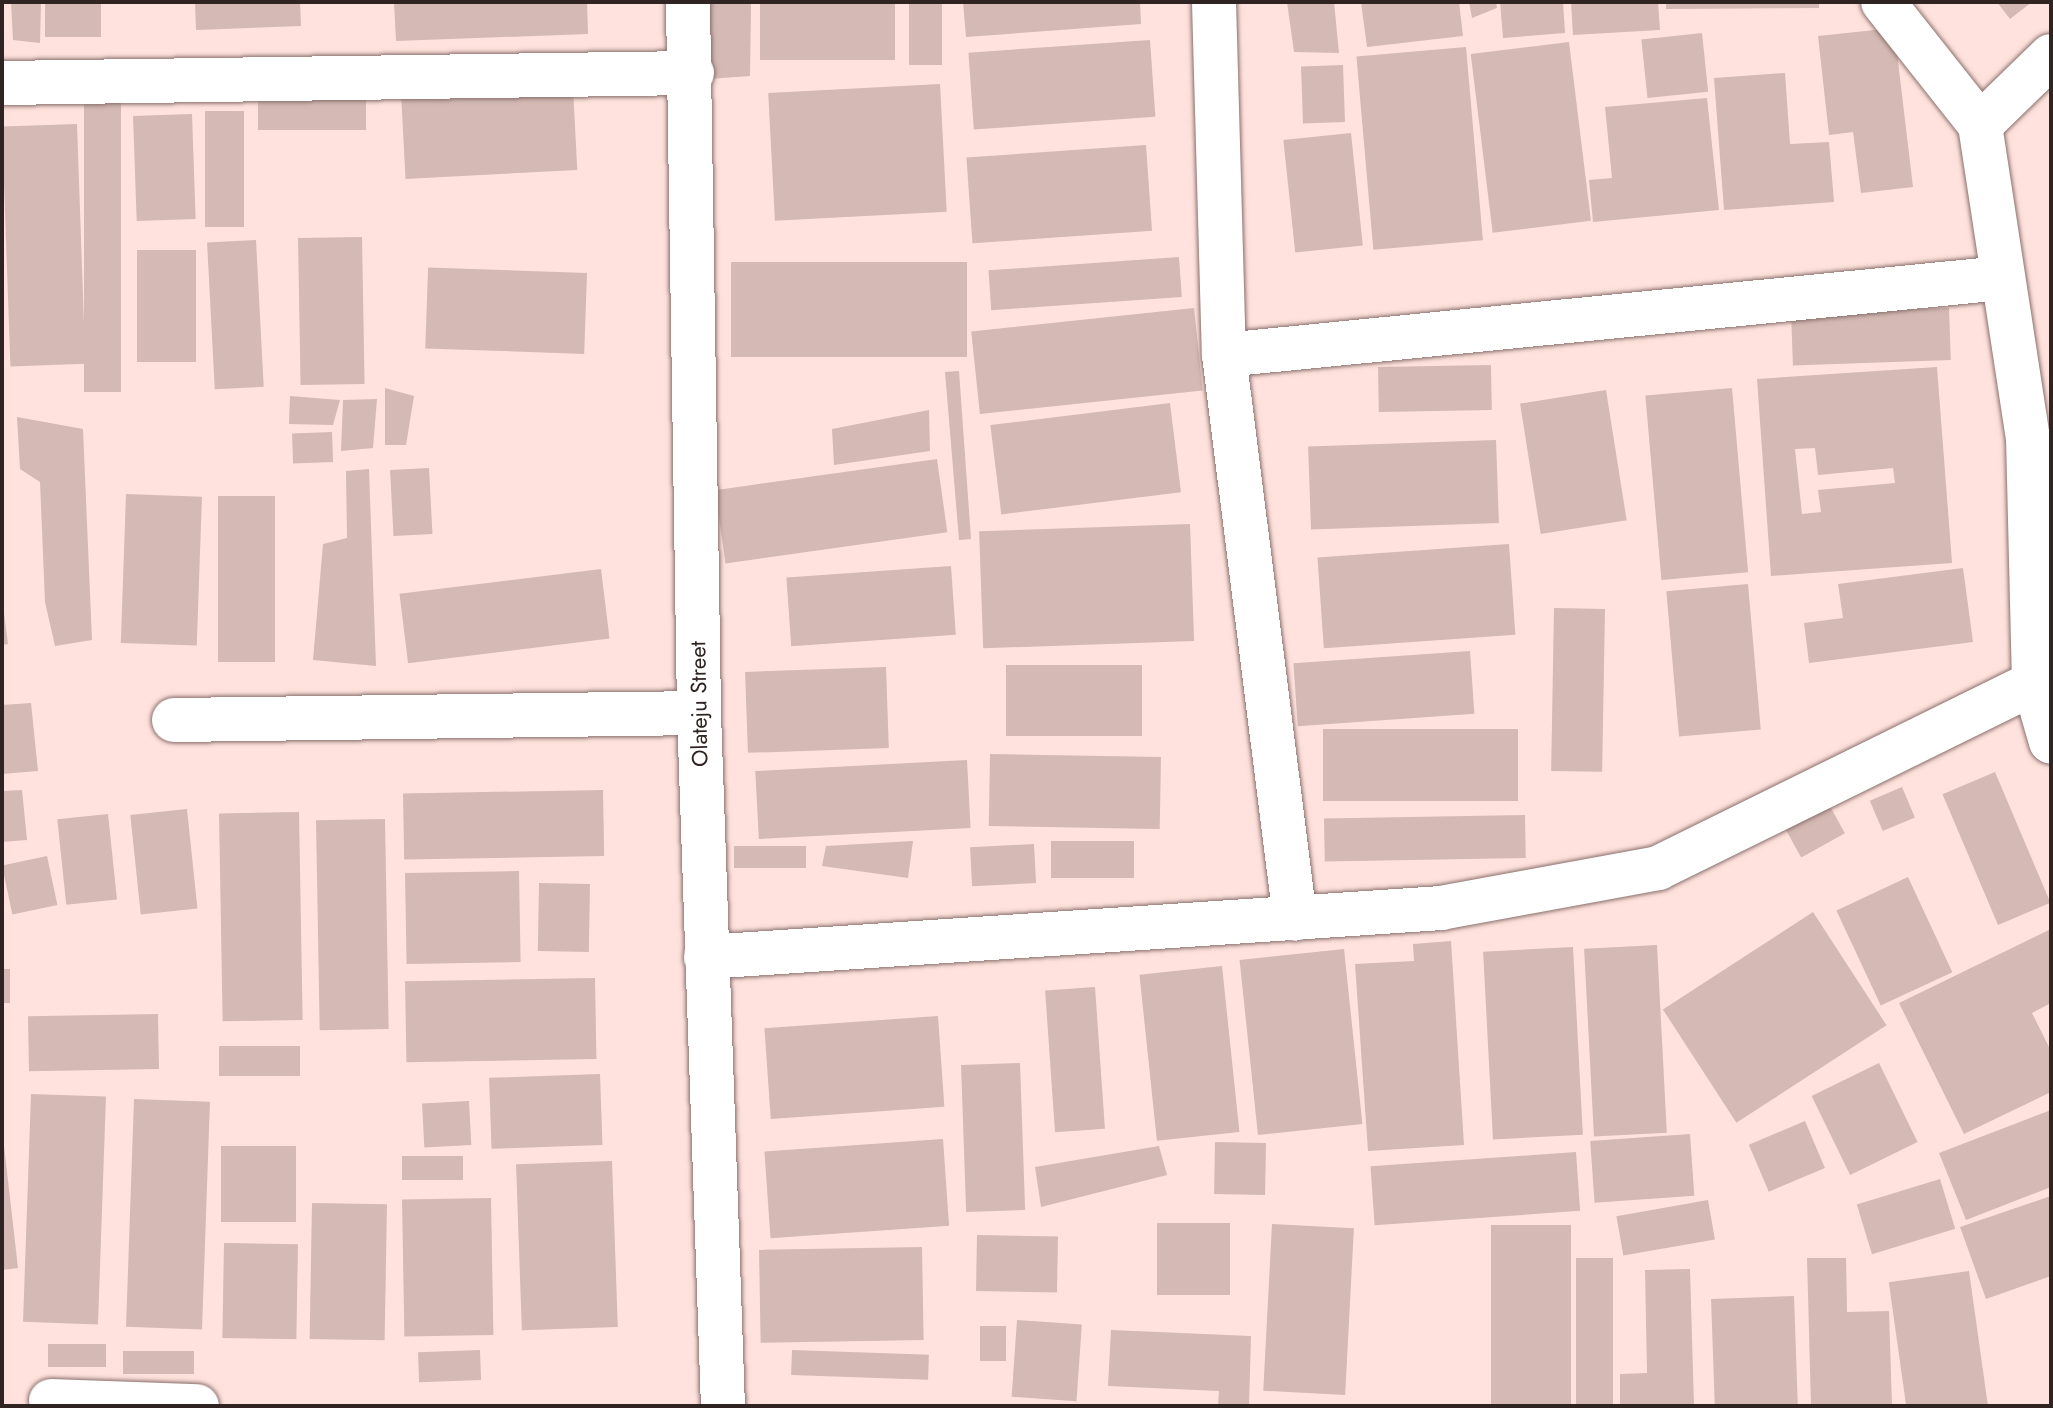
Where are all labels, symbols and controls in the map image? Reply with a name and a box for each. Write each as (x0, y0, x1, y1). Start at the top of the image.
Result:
street label: Olateju Street (685, 641, 713, 767)

